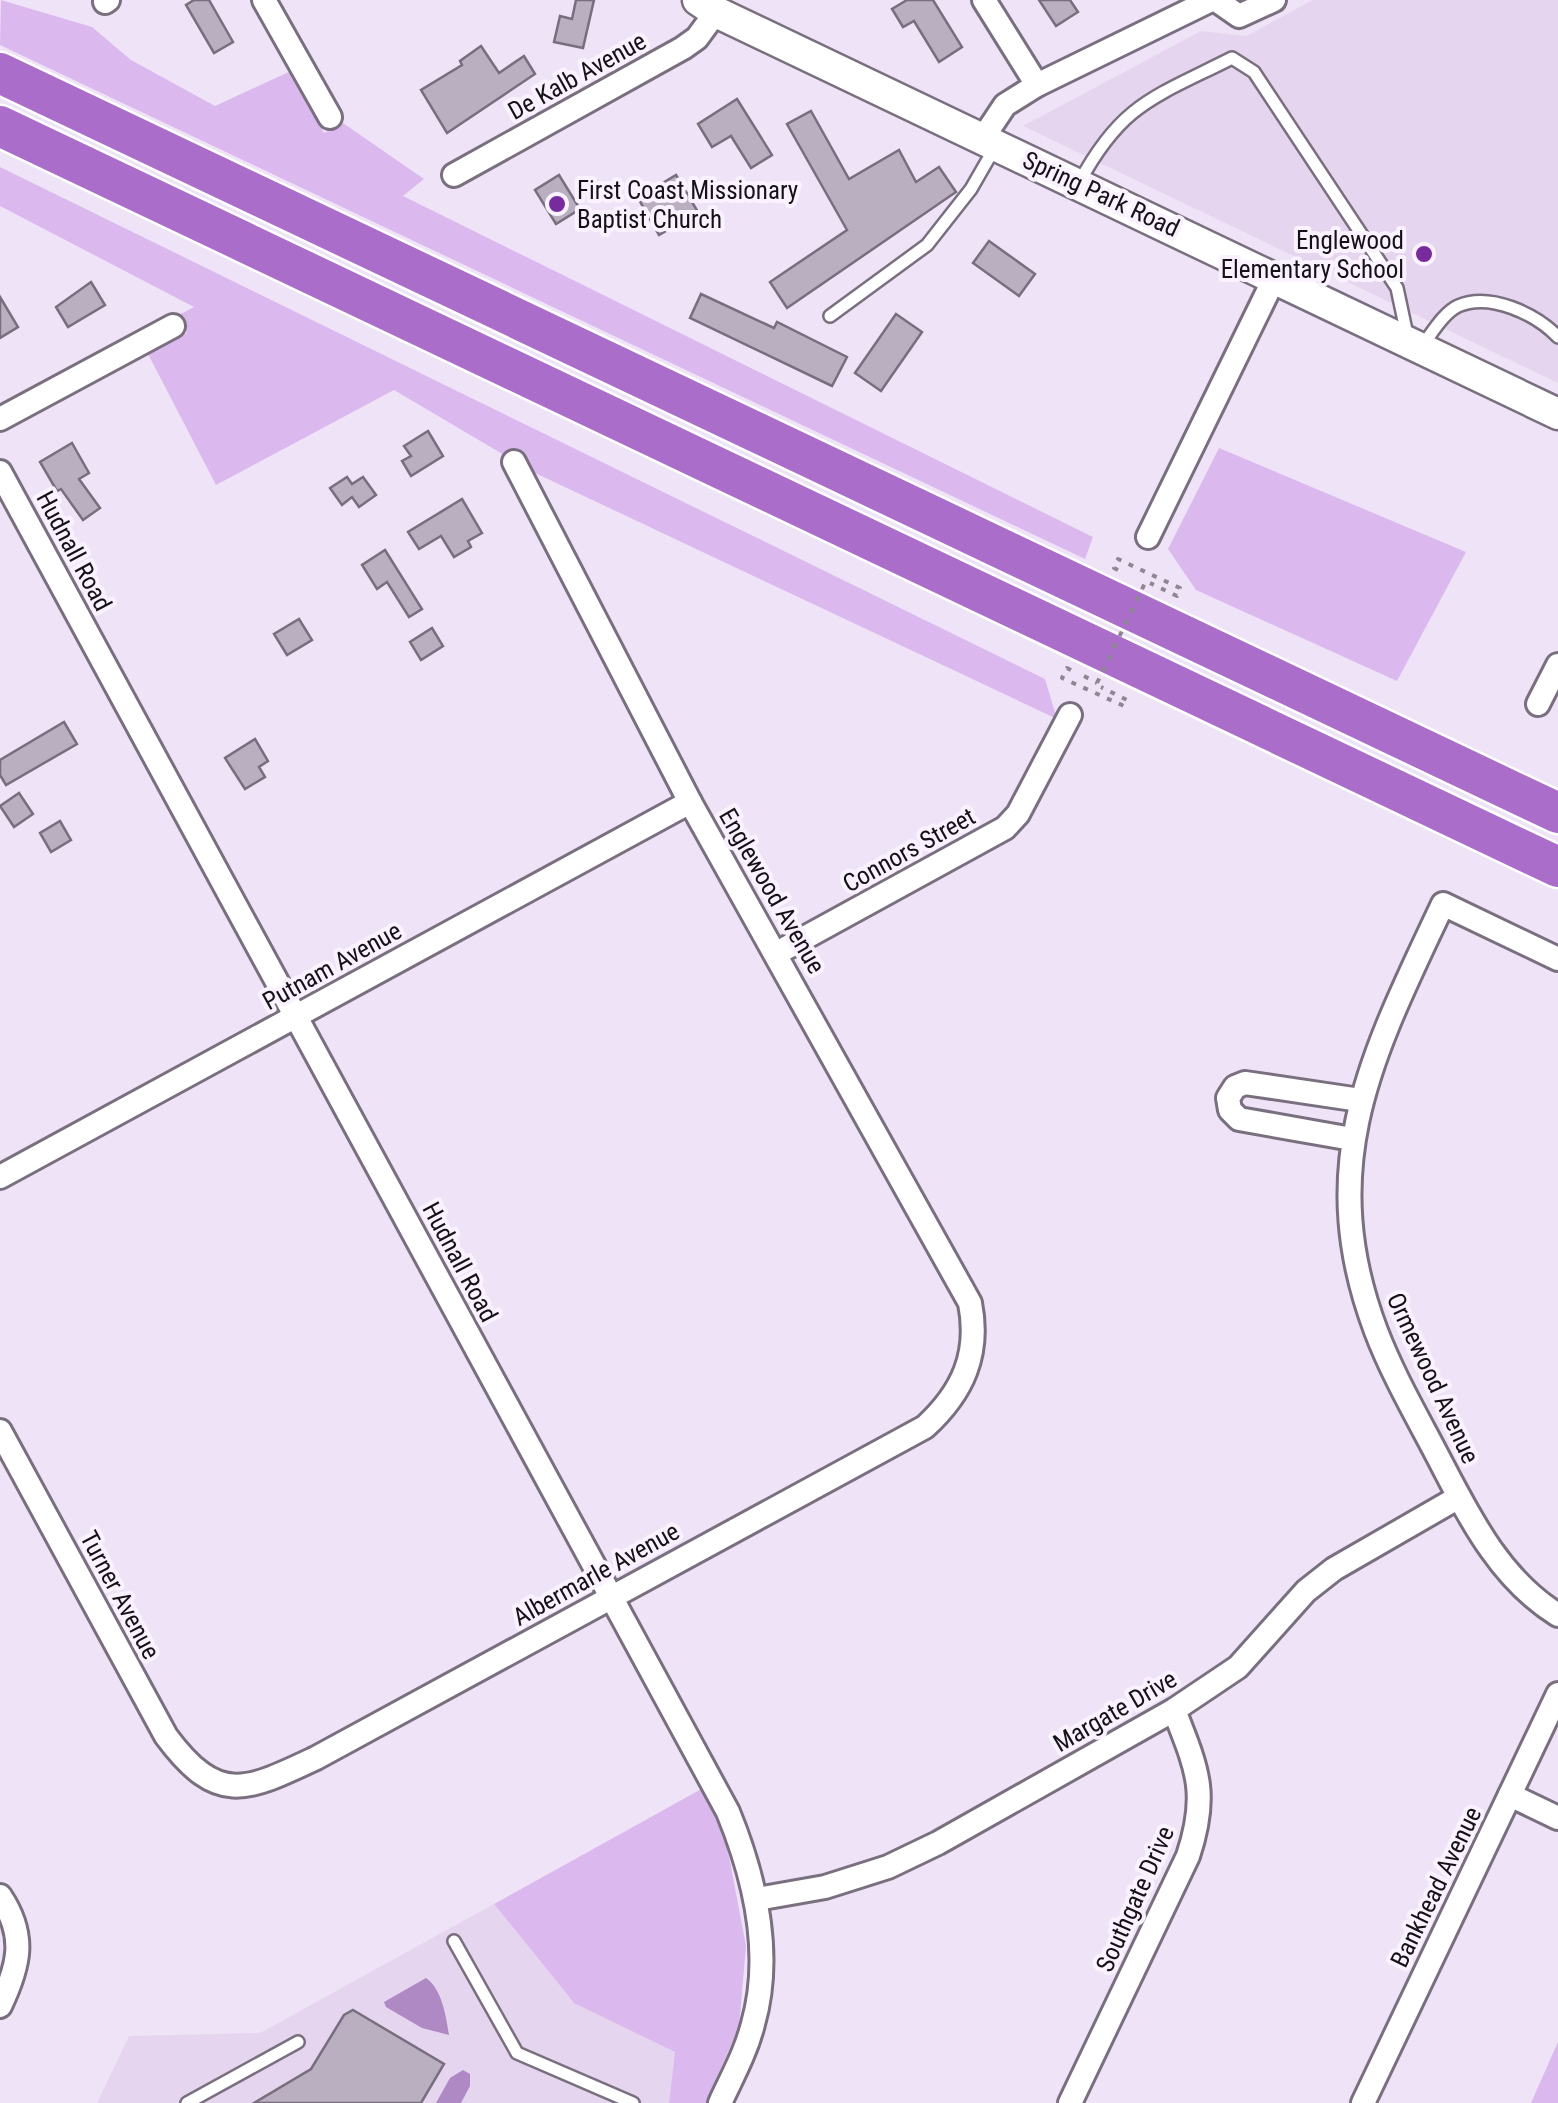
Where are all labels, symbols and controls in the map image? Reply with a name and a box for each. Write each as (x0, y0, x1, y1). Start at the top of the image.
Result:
street label: De Kalb Avenue (503, 26, 651, 126)
street label: Spring Park Road (1018, 145, 1184, 243)
place label: First Coast Missionary Baptist Church (577, 176, 798, 234)
marker: First Coast Missionary Baptist Church (546, 193, 568, 215)
place label: Englewood Elementary School (1221, 226, 1404, 284)
marker: Englewood Elementary School (1413, 243, 1435, 265)
street label: Hudnall Road (30, 486, 118, 616)
street label: Connors Street (838, 802, 980, 898)
street label: Englewood Avenue (713, 803, 831, 979)
street label: Putnam Avenue (258, 916, 406, 1016)
street label: Hudnall Road (416, 1197, 504, 1327)
street label: Ormewood Avenue (1381, 1288, 1485, 1468)
street label: Albermarle Avenue (508, 1516, 684, 1632)
street label: Turner Avenue (74, 1526, 166, 1664)
street label: Margate Drive (1048, 1664, 1182, 1758)
street label: Bankhead Avenue (1385, 1802, 1487, 1972)
street label: Southgate Drive (1090, 1822, 1180, 1976)

